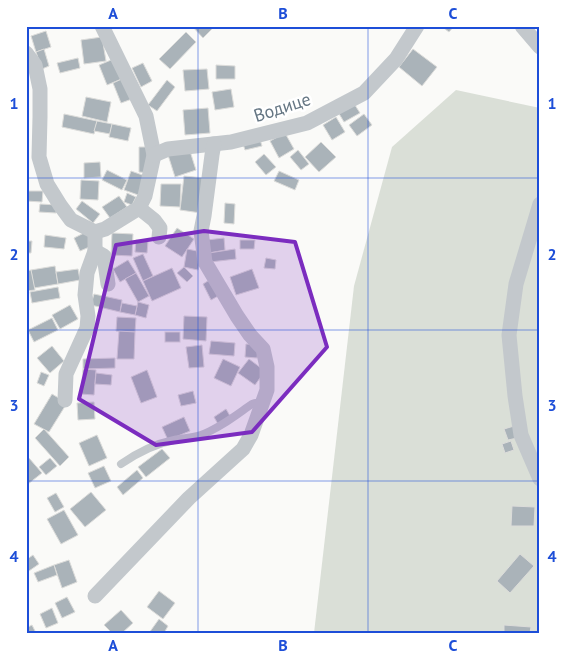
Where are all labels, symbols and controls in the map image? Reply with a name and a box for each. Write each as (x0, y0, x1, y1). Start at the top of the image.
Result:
text: A (108, 3, 118, 23)
text: B (278, 3, 288, 23)
text: C (449, 3, 458, 23)
street label: Водице (251, 87, 313, 127)
text: 1 (9, 93, 19, 113)
text: 1 (547, 93, 557, 113)
text: 2 (9, 244, 19, 264)
text: 2 (547, 244, 557, 264)
text: 3 (9, 395, 19, 415)
text: 3 (547, 395, 557, 415)
text: 4 (9, 546, 19, 566)
text: 4 (547, 546, 557, 566)
text: A (108, 635, 118, 655)
text: B (278, 635, 288, 655)
text: C (449, 635, 458, 655)

